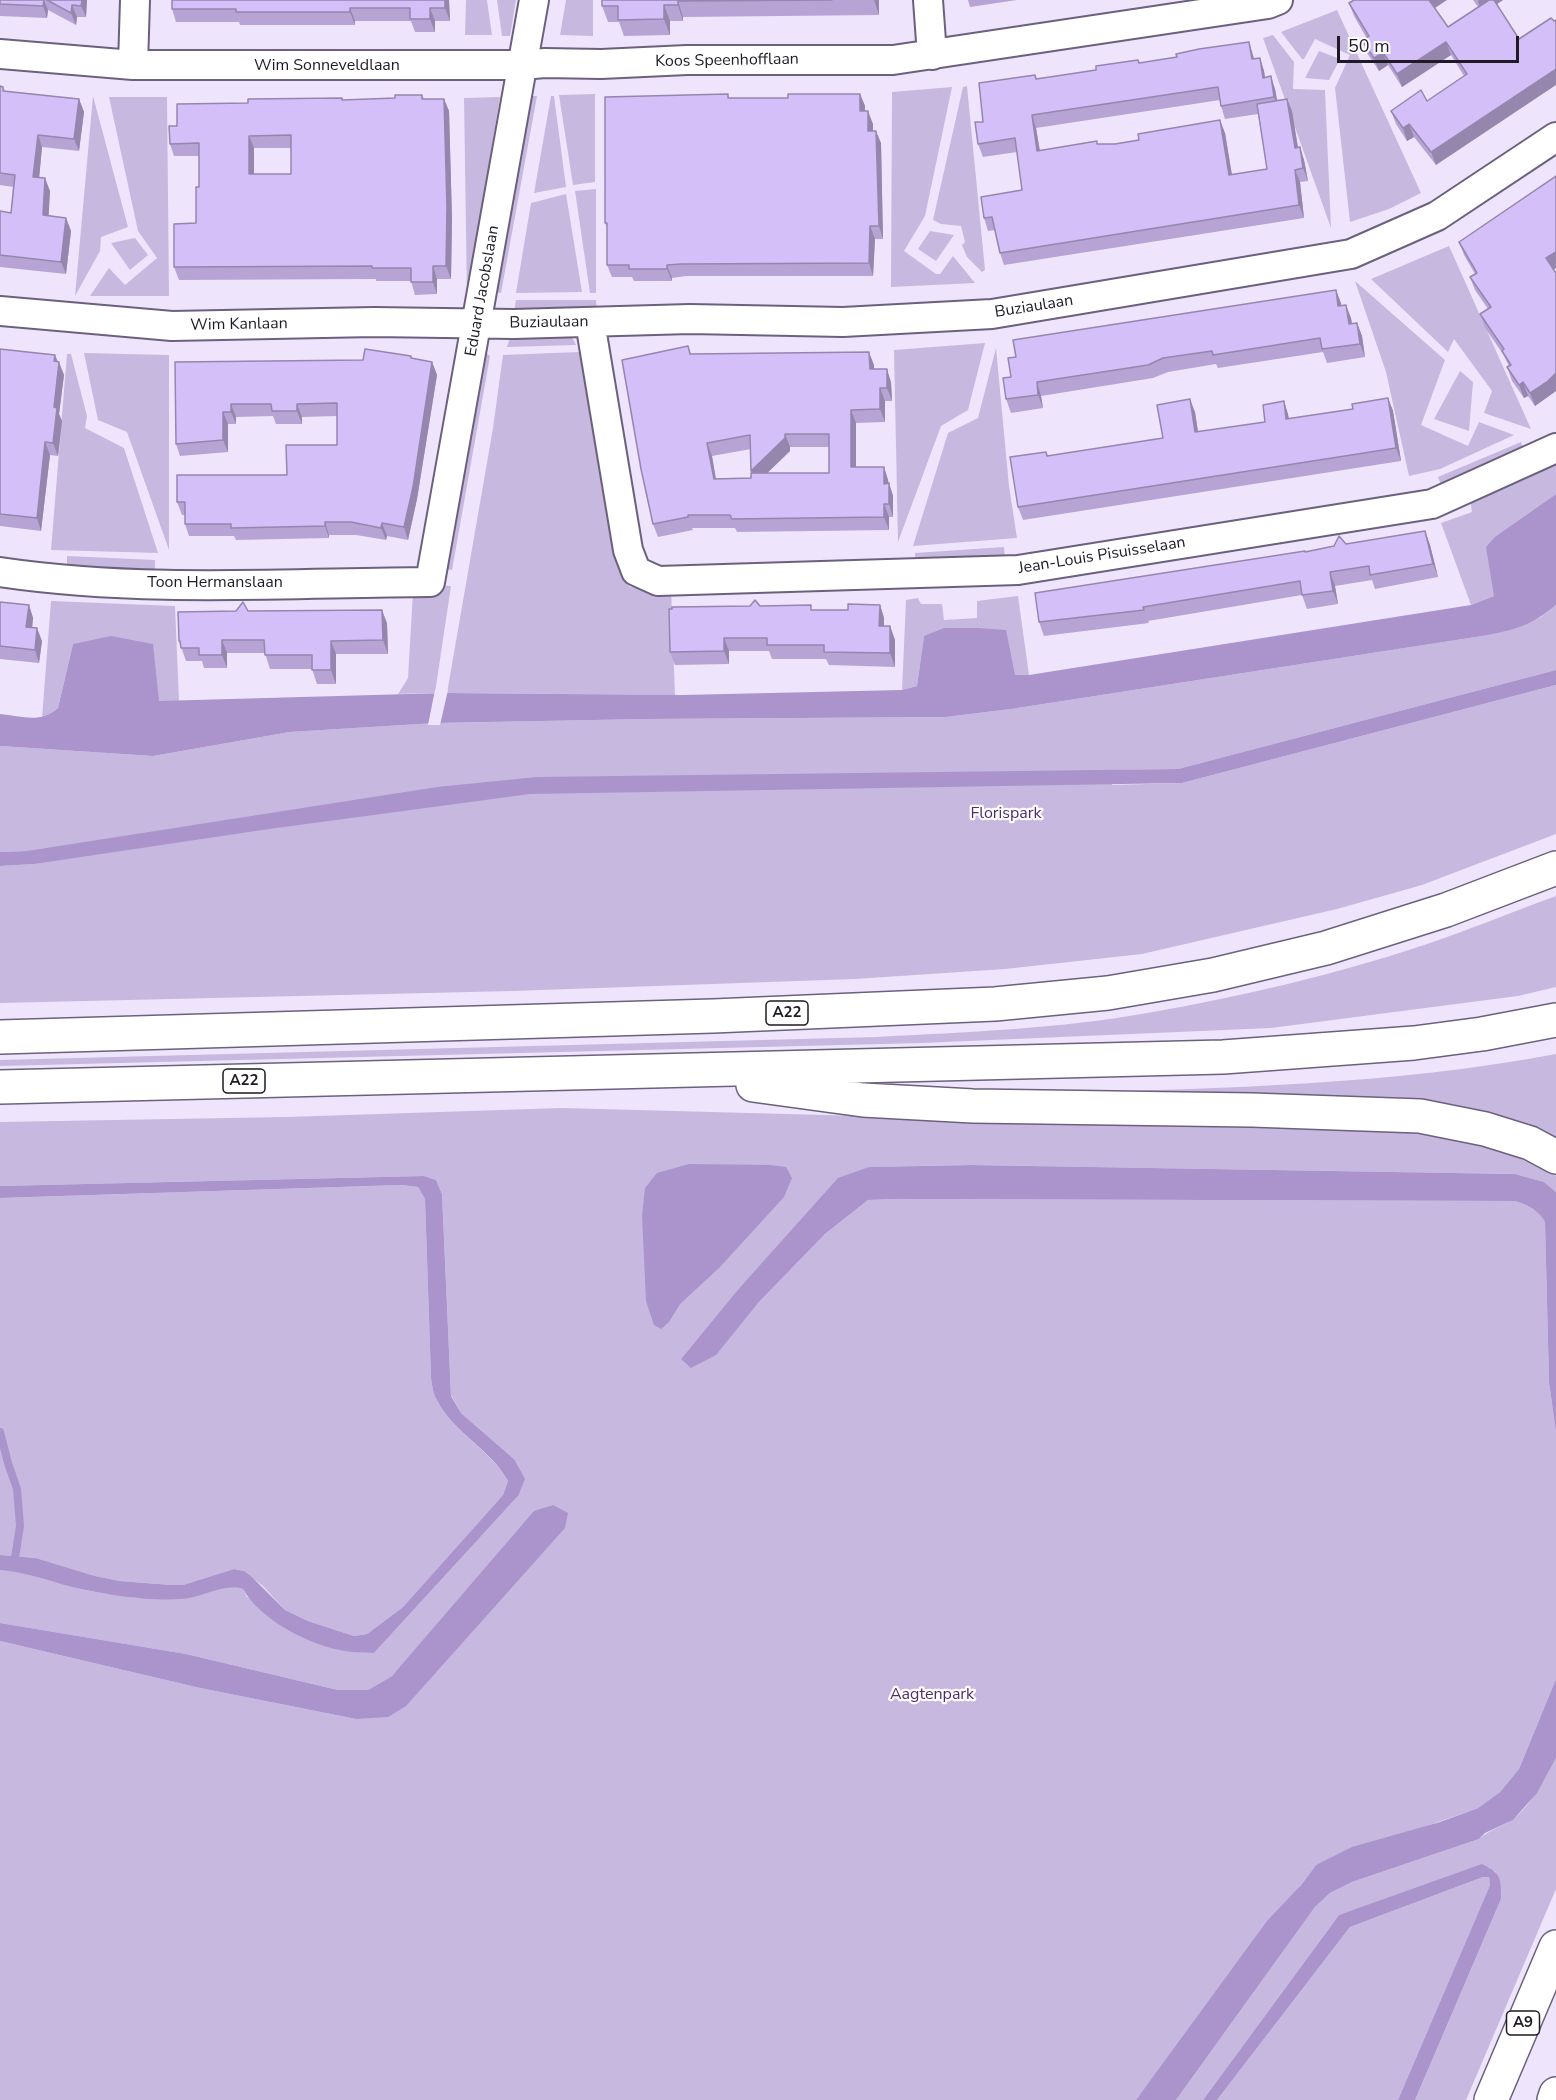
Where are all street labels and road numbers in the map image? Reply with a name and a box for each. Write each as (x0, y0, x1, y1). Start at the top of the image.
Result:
street label: Koos Speenhofflaan (655, 50, 799, 72)
street label: Wim Sonneveldlaan (254, 56, 400, 76)
street label: Eduard Jacobslaan (462, 224, 504, 358)
street label: Buziaulaan (993, 291, 1075, 323)
street label: Buziaulaan (509, 313, 589, 333)
street label: Wim Kanlaan (190, 315, 288, 335)
street label: Jean-Louis Pisuisselaan (1017, 533, 1187, 579)
street label: Toon Hermanslaan (147, 573, 283, 593)
road number: A22 (766, 1001, 808, 1025)
road number: A22 (223, 1069, 265, 1093)
road number: A9 (1506, 2011, 1540, 2035)

